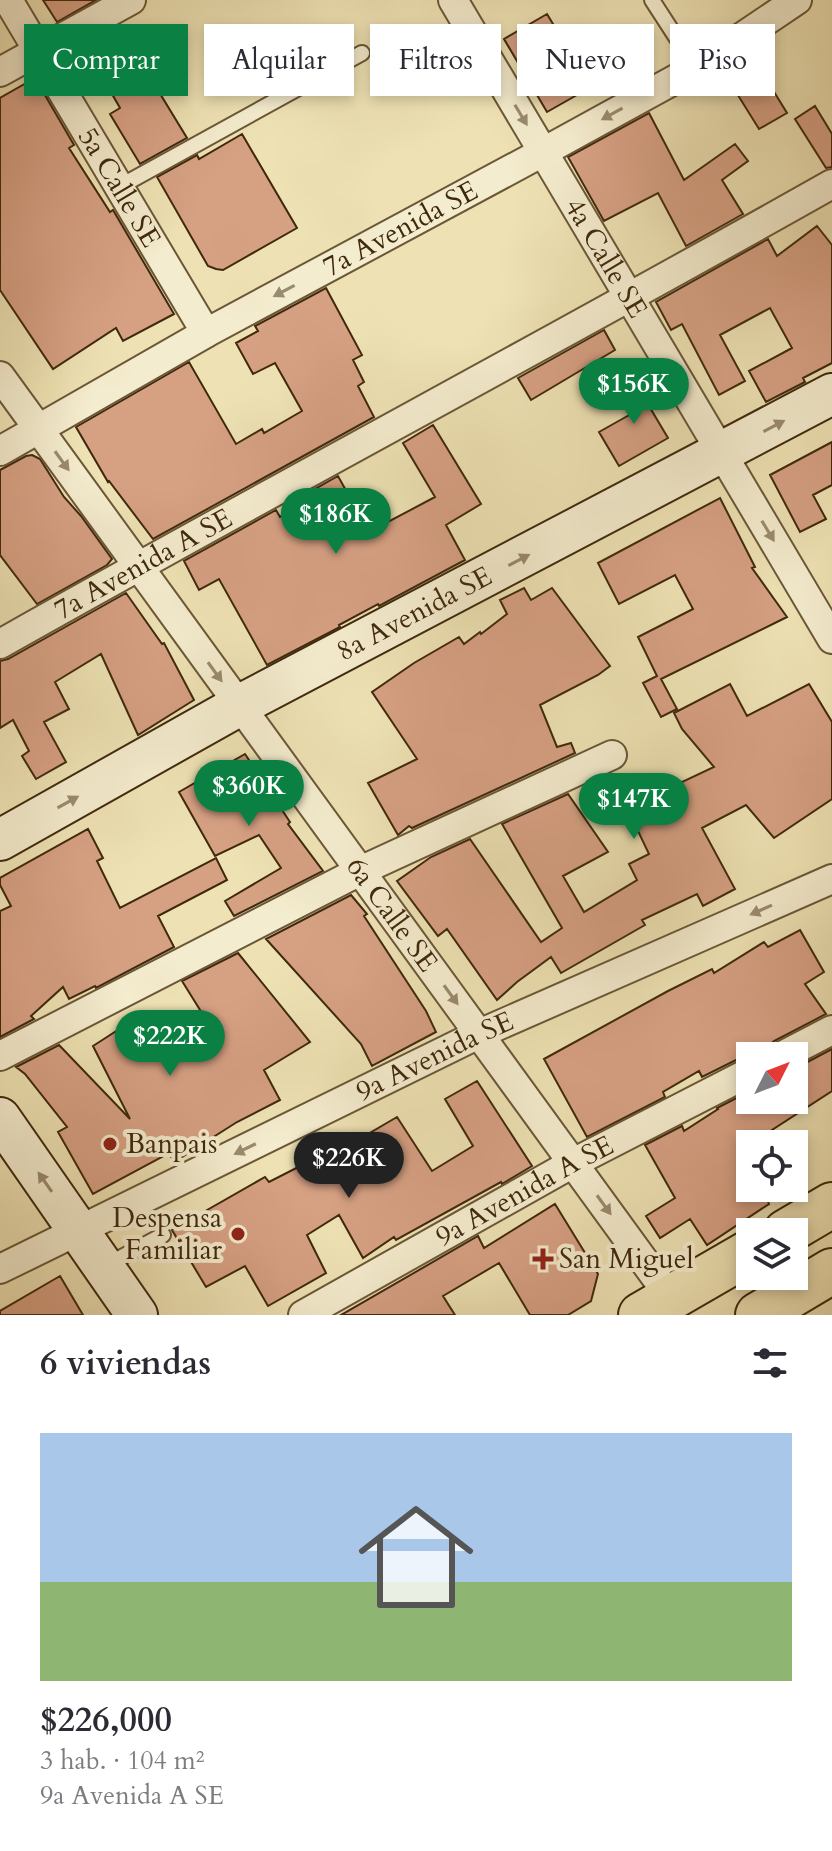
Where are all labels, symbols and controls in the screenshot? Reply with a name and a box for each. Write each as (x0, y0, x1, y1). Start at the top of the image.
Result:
chip: Comprar (24, 24, 188, 96)
chip: Alquilar (204, 24, 354, 96)
chip: Filtros (370, 24, 501, 96)
chip: Nuevo (517, 24, 654, 96)
chip: Piso (670, 24, 775, 96)
one-way arrow (514, 104, 528, 126)
one-way arrow (601, 107, 623, 121)
street label: 5a Calle SE (69, 120, 170, 254)
street label: 7a Avenida SE (316, 172, 484, 286)
street label: 4a Calle SE (556, 191, 656, 325)
one-way arrow (273, 284, 296, 297)
pin: $156K (578, 358, 690, 426)
text: $156K (597, 366, 671, 401)
one-way arrow (763, 419, 785, 433)
one-way arrow (54, 451, 70, 472)
pin: $186K (280, 488, 392, 556)
text: $186K (299, 496, 373, 531)
street label: 7a Avenida A SE (47, 499, 239, 629)
one-way arrow (761, 520, 775, 542)
one-way arrow (508, 553, 530, 567)
street label: 8a Avenida SE (330, 557, 498, 670)
one-way arrow (207, 661, 223, 682)
pin: $360K (193, 760, 305, 828)
text: $360K (212, 768, 286, 803)
pin: $147K (578, 773, 690, 841)
text: $147K (597, 781, 671, 816)
one-way arrow (57, 795, 79, 809)
street label: 6a Calle SE (337, 849, 446, 980)
one-way arrow (749, 904, 772, 917)
one-way arrow (442, 985, 458, 1006)
street label: 9a Avenida SE (350, 1002, 519, 1110)
pin: $222K (114, 1010, 226, 1078)
text: $222K (133, 1018, 207, 1053)
north arrow (736, 1042, 808, 1114)
map controls (736, 1042, 808, 1290)
place label: Banpais (126, 1125, 217, 1163)
street label: 9a Avenida A SE (429, 1126, 620, 1255)
button: locate (736, 1130, 808, 1202)
pin: $226K (293, 1132, 405, 1200)
marker: Banpais (101, 1135, 119, 1153)
text: $226K (312, 1140, 386, 1175)
one-way arrow (234, 1143, 257, 1156)
one-way arrow (38, 1171, 53, 1192)
one-way arrow (595, 1195, 611, 1216)
place label: Despensa Familiar (112, 1199, 223, 1269)
button: layers (736, 1218, 808, 1290)
marker: Despensa Familiar (229, 1225, 247, 1243)
place label: San Miguel (559, 1240, 694, 1278)
marker: San Miguel (534, 1250, 552, 1268)
text: 6 viviendas (40, 1340, 211, 1386)
icon: filters (748, 1341, 792, 1385)
icon: home (344, 1485, 488, 1629)
text: $226,000 (40, 1697, 172, 1743)
text: 3 hab. · 104 m² (40, 1743, 205, 1778)
text: 9a Avenida A SE (40, 1778, 224, 1813)

